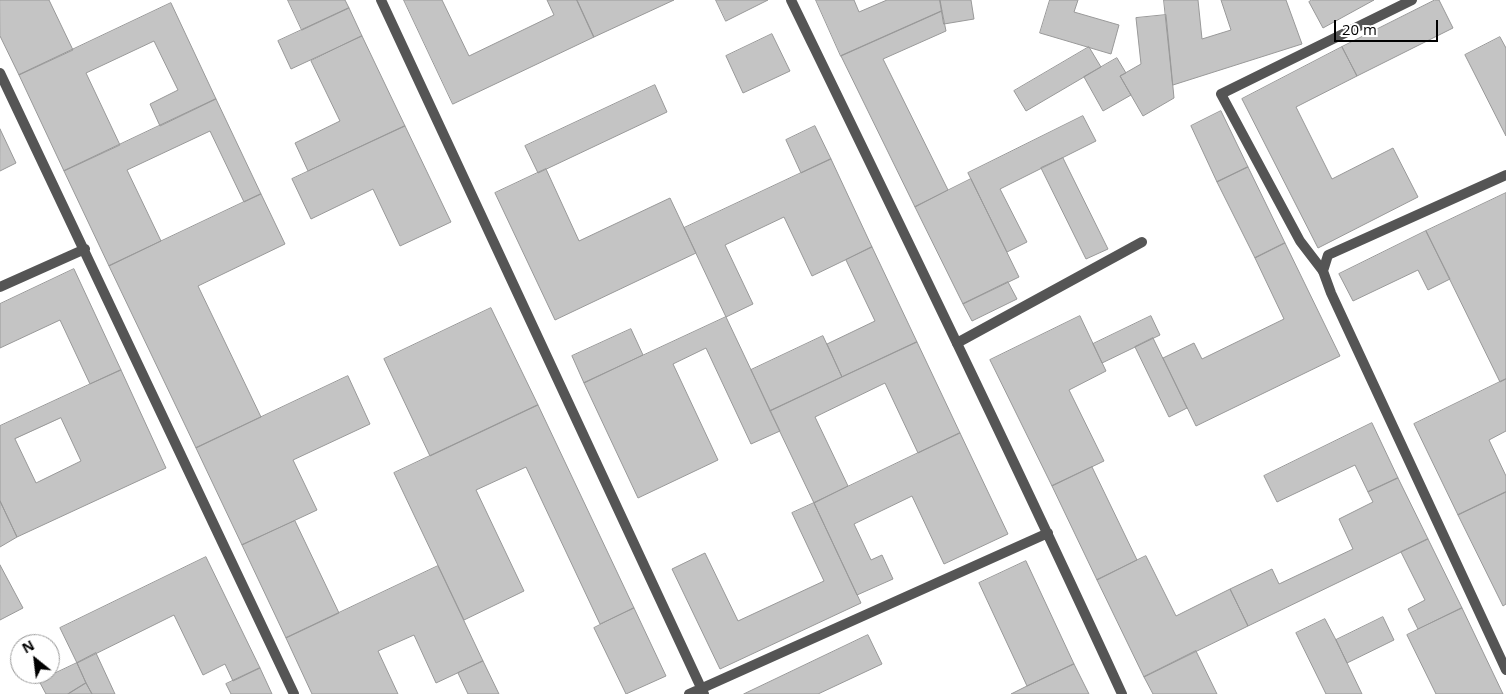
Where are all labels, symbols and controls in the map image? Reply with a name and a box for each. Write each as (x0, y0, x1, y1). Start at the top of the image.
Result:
scale bar (1336, 10, 1440, 42)
text: 20 m (1342, 19, 1377, 39)
north arrow (10, 634, 60, 684)
text: N (18, 635, 38, 657)

